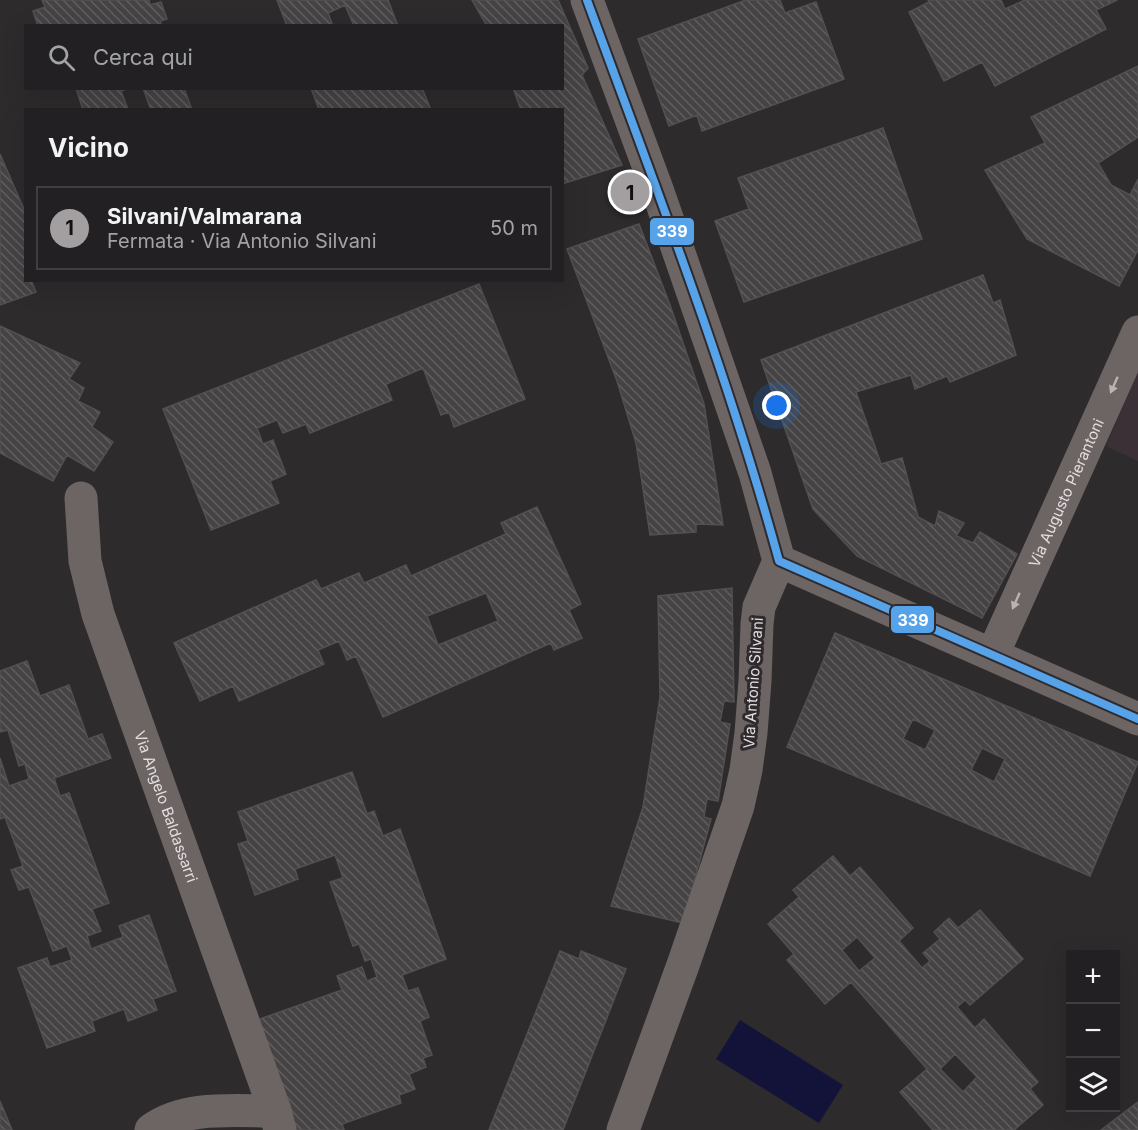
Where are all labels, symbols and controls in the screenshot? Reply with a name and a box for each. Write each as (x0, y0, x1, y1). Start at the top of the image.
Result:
search box (24, 24, 564, 90)
icon: search (45, 41, 78, 74)
text: Cerca qui (93, 44, 193, 70)
text: Vicino (48, 132, 129, 163)
pin: 1 (610, 170, 650, 214)
text: Silvani/Valmarana (107, 203, 302, 229)
text: 1 (65, 216, 74, 240)
text: 50 m (490, 216, 538, 240)
line badge: 339 (649, 217, 695, 246)
text: 339 (656, 221, 688, 241)
text: Fermata · Via Antonio Silvani (107, 229, 377, 253)
one-way arrow (1109, 377, 1119, 395)
your location (762, 391, 791, 420)
street label: Via Augusto Pierantoni (1024, 415, 1107, 570)
one-way arrow (1012, 593, 1021, 610)
line badge: 339 (890, 605, 935, 634)
text: 339 (897, 610, 929, 630)
street label: Via Antonio Silvani (739, 617, 767, 749)
street label: Via Angelo Baldassarri (131, 728, 202, 885)
map controls (1066, 950, 1120, 1112)
button: + (1066, 950, 1120, 1004)
button: − (1066, 1004, 1120, 1058)
button: layers (1066, 1058, 1120, 1112)

